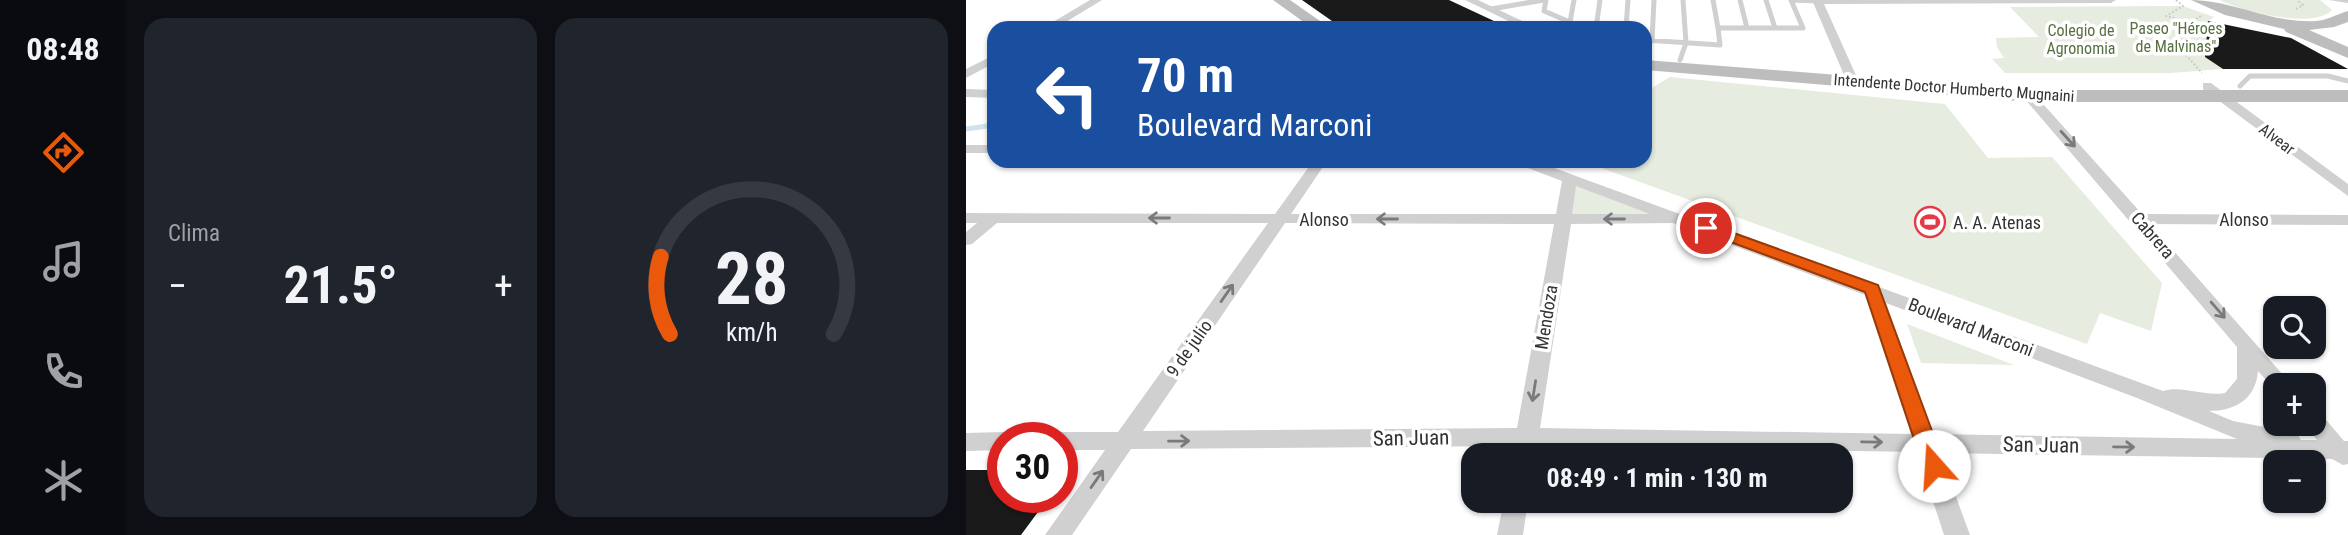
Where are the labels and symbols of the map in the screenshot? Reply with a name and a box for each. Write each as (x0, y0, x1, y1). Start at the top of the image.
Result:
park label: Paseo "Héroes de Malvinas" (2129, 19, 2223, 56)
park label: Colegio de Agronomia (2046, 21, 2116, 58)
street label: Intendente Doctor Humberto Mugnaini (1833, 70, 2075, 106)
street label: Alvear (2255, 119, 2299, 159)
one-way arrow (2060, 129, 2076, 147)
pin (1676, 198, 1736, 258)
sports icon: A. A. Atenas (1913, 205, 1947, 239)
street label: Cabrera (2127, 207, 2179, 263)
street label: Alonso (1299, 209, 1349, 230)
street label: Alonso (2219, 209, 2269, 230)
one-way arrow (1148, 211, 1171, 225)
one-way arrow (1375, 212, 1398, 226)
one-way arrow (1603, 212, 1626, 226)
place label: A. A. Atenas (1953, 212, 2041, 233)
street label: Mendoza (1531, 283, 1561, 351)
one-way arrow (1220, 284, 1234, 303)
street label: Boulevard Marconi (1905, 293, 2037, 361)
one-way arrow (2210, 300, 2226, 318)
street label: 9 de julio (1162, 316, 1216, 380)
one-way arrow (1527, 379, 1540, 402)
speed limit sign: 30 (987, 422, 1078, 513)
street label: San Juan (1373, 425, 1449, 451)
position arrow (1897, 429, 1971, 503)
street label: San Juan (2003, 432, 2079, 458)
one-way arrow (1168, 434, 1191, 448)
one-way arrow (1861, 436, 1884, 449)
one-way arrow (2113, 440, 2136, 454)
one-way arrow (1090, 470, 1104, 489)

